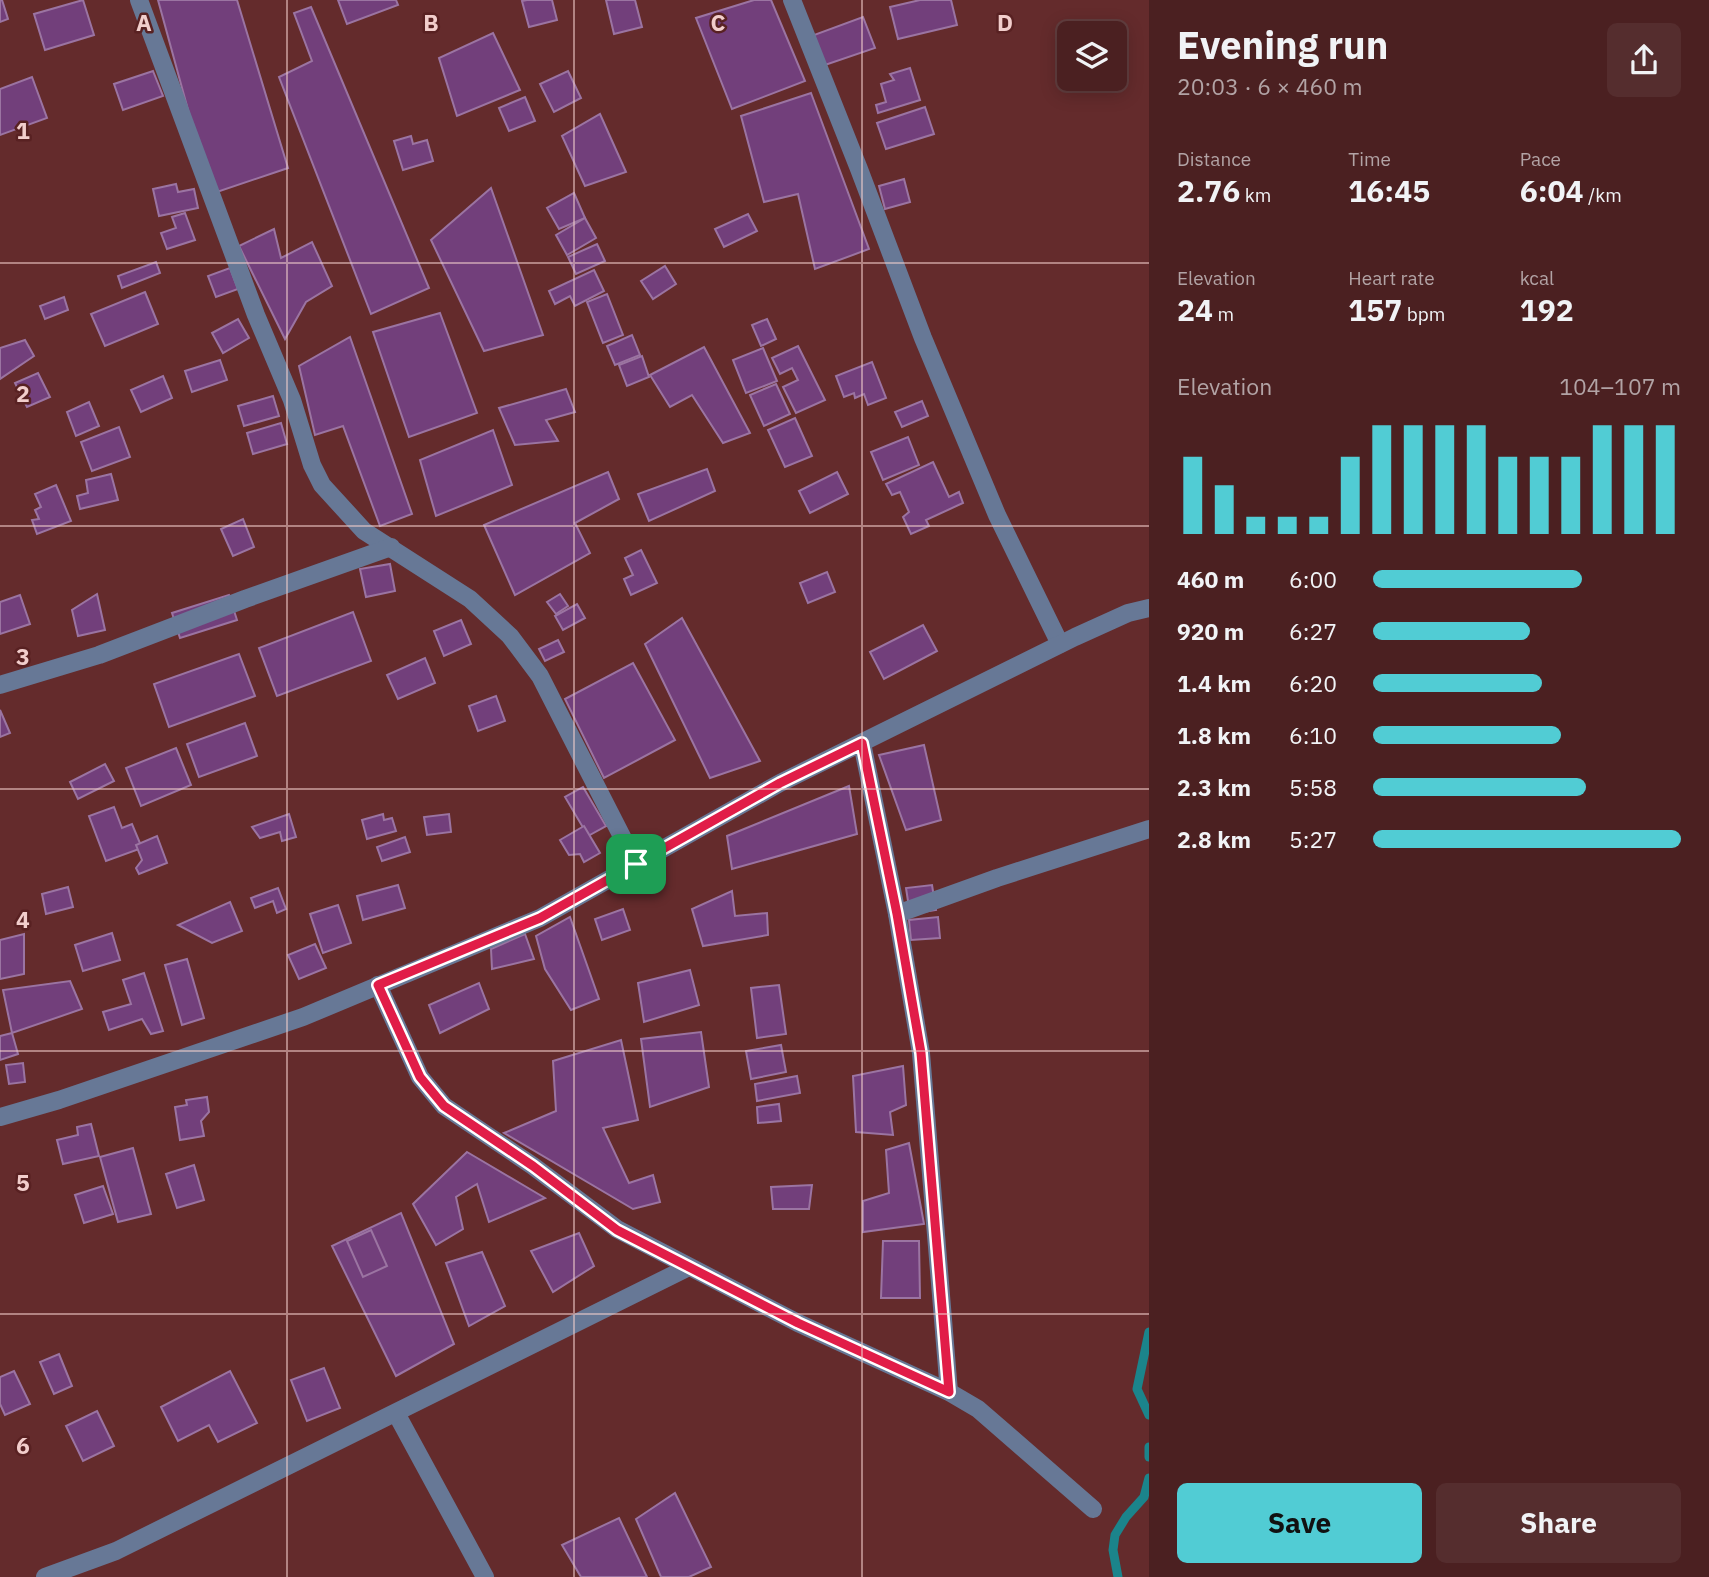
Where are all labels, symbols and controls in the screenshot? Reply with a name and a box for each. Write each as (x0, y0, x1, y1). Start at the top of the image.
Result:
text: A (136, 7, 152, 37)
text: B (423, 7, 439, 37)
text: C (711, 7, 726, 37)
text: D (997, 7, 1013, 37)
text: Evening run (1177, 20, 1388, 69)
map controls (1057, 21, 1127, 91)
button: layers (1057, 21, 1127, 91)
button: share (1607, 23, 1681, 97)
text: 20:03 · 6 × 460 m (1177, 71, 1363, 101)
text: 1 (16, 115, 30, 145)
text: Distance (1177, 147, 1251, 171)
text: Time (1348, 147, 1391, 171)
text: Pace (1520, 147, 1561, 171)
text: 2.76 (1177, 171, 1240, 210)
text: 16:45 (1348, 171, 1430, 210)
text: 6:04 (1520, 171, 1584, 210)
text: km (1240, 183, 1271, 207)
text: /km (1584, 183, 1622, 207)
text: Elevation (1177, 266, 1256, 290)
text: Heart rate (1348, 266, 1435, 290)
text: kcal (1520, 266, 1554, 290)
text: 24 (1177, 290, 1213, 329)
text: 157 (1348, 290, 1402, 329)
text: 192 (1520, 290, 1574, 329)
text: m (1213, 302, 1234, 326)
text: bpm (1402, 302, 1445, 326)
text: Elevation (1177, 371, 1272, 401)
text: 104–107 m (1559, 371, 1681, 401)
text: 2 (16, 378, 30, 408)
text: 460 m (1177, 564, 1244, 594)
text: 6:00 (1289, 564, 1337, 594)
text: 920 m (1177, 616, 1244, 646)
text: 6:27 (1289, 616, 1337, 646)
text: 3 (16, 641, 30, 671)
text: 1.4 km (1177, 668, 1251, 698)
text: 6:20 (1289, 668, 1337, 698)
text: 1.8 km (1177, 720, 1251, 750)
text: 6:10 (1289, 720, 1337, 750)
text: 2.3 km (1177, 772, 1251, 802)
text: 5:58 (1289, 772, 1337, 802)
text: 2.8 km (1177, 824, 1251, 854)
text: 5:27 (1289, 824, 1337, 854)
pin (606, 834, 666, 894)
icon: arrive (617, 845, 655, 883)
text: 4 (16, 904, 30, 934)
text: 5 (16, 1167, 30, 1197)
text: 6 (16, 1430, 30, 1460)
button: Save (1177, 1483, 1422, 1563)
button: Share (1436, 1483, 1681, 1563)

